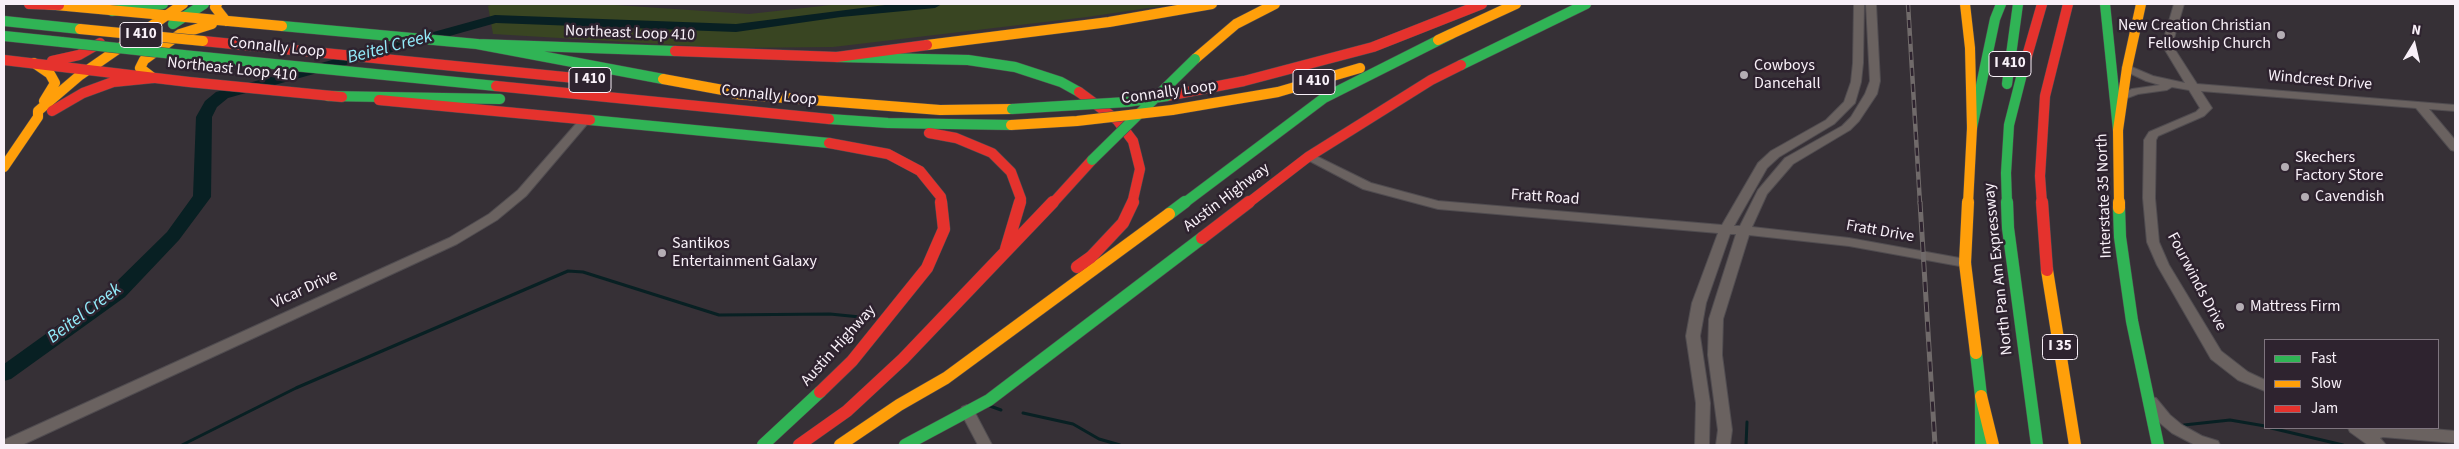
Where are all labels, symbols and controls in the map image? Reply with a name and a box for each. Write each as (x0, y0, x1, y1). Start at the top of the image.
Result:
place label: New Creation Christian Fellowship Church (2118, 16, 2271, 54)
north arrow (2389, 20, 2439, 70)
text: N (2410, 20, 2423, 41)
road number: I 410 (120, 22, 162, 48)
street label: Northeast Loop 410 (565, 22, 695, 46)
water label: Beitel Creek (345, 26, 435, 70)
marker: New Creation Christian Fellowship Church (2275, 29, 2287, 41)
street label: Connally Loop (228, 33, 326, 63)
road number: I 410 (1989, 52, 2031, 76)
street label: Northeast Loop 410 (166, 54, 298, 86)
place label: Cowboys Dancehall (1754, 56, 1820, 94)
street label: Windcrest Drive (2267, 67, 2373, 95)
road number: I 410 (569, 68, 611, 92)
marker: Cowboys Dancehall (1738, 69, 1750, 81)
road number: I 410 (1293, 70, 1335, 94)
street label: Connally Loop (1120, 77, 1218, 109)
street label: Connally Loop (720, 81, 818, 111)
street label: Interstate 35 North (2093, 133, 2117, 259)
place label: Skechers Factory Store (2295, 148, 2383, 186)
street label: Austin Highway (1180, 159, 1274, 237)
marker: Skechers Factory Store (2279, 161, 2291, 173)
street label: North Pan Am Expressway (1980, 182, 2018, 356)
street label: Fratt Road (1510, 186, 1580, 210)
place label: Cavendish (2315, 187, 2385, 207)
marker: Cavendish (2299, 191, 2311, 203)
street label: Fratt Drive (1844, 217, 1916, 247)
street label: Fourwinds Drive (2162, 230, 2230, 334)
place label: Santikos Entertainment Galaxy (672, 234, 817, 272)
marker: Santikos Entertainment Galaxy (656, 247, 668, 259)
street label: Vicar Drive (269, 266, 341, 314)
water label: Beitel Creek (44, 279, 126, 349)
place label: Mattress Firm (2250, 297, 2341, 317)
street label: Austin Highway (797, 301, 881, 391)
marker: Mattress Firm (2234, 301, 2246, 313)
road number: I 35 (2042, 334, 2078, 360)
legend (2264, 339, 2439, 429)
text: Fast (2311, 348, 2337, 369)
text: Slow (2311, 373, 2342, 394)
text: Jam (2311, 398, 2338, 419)

